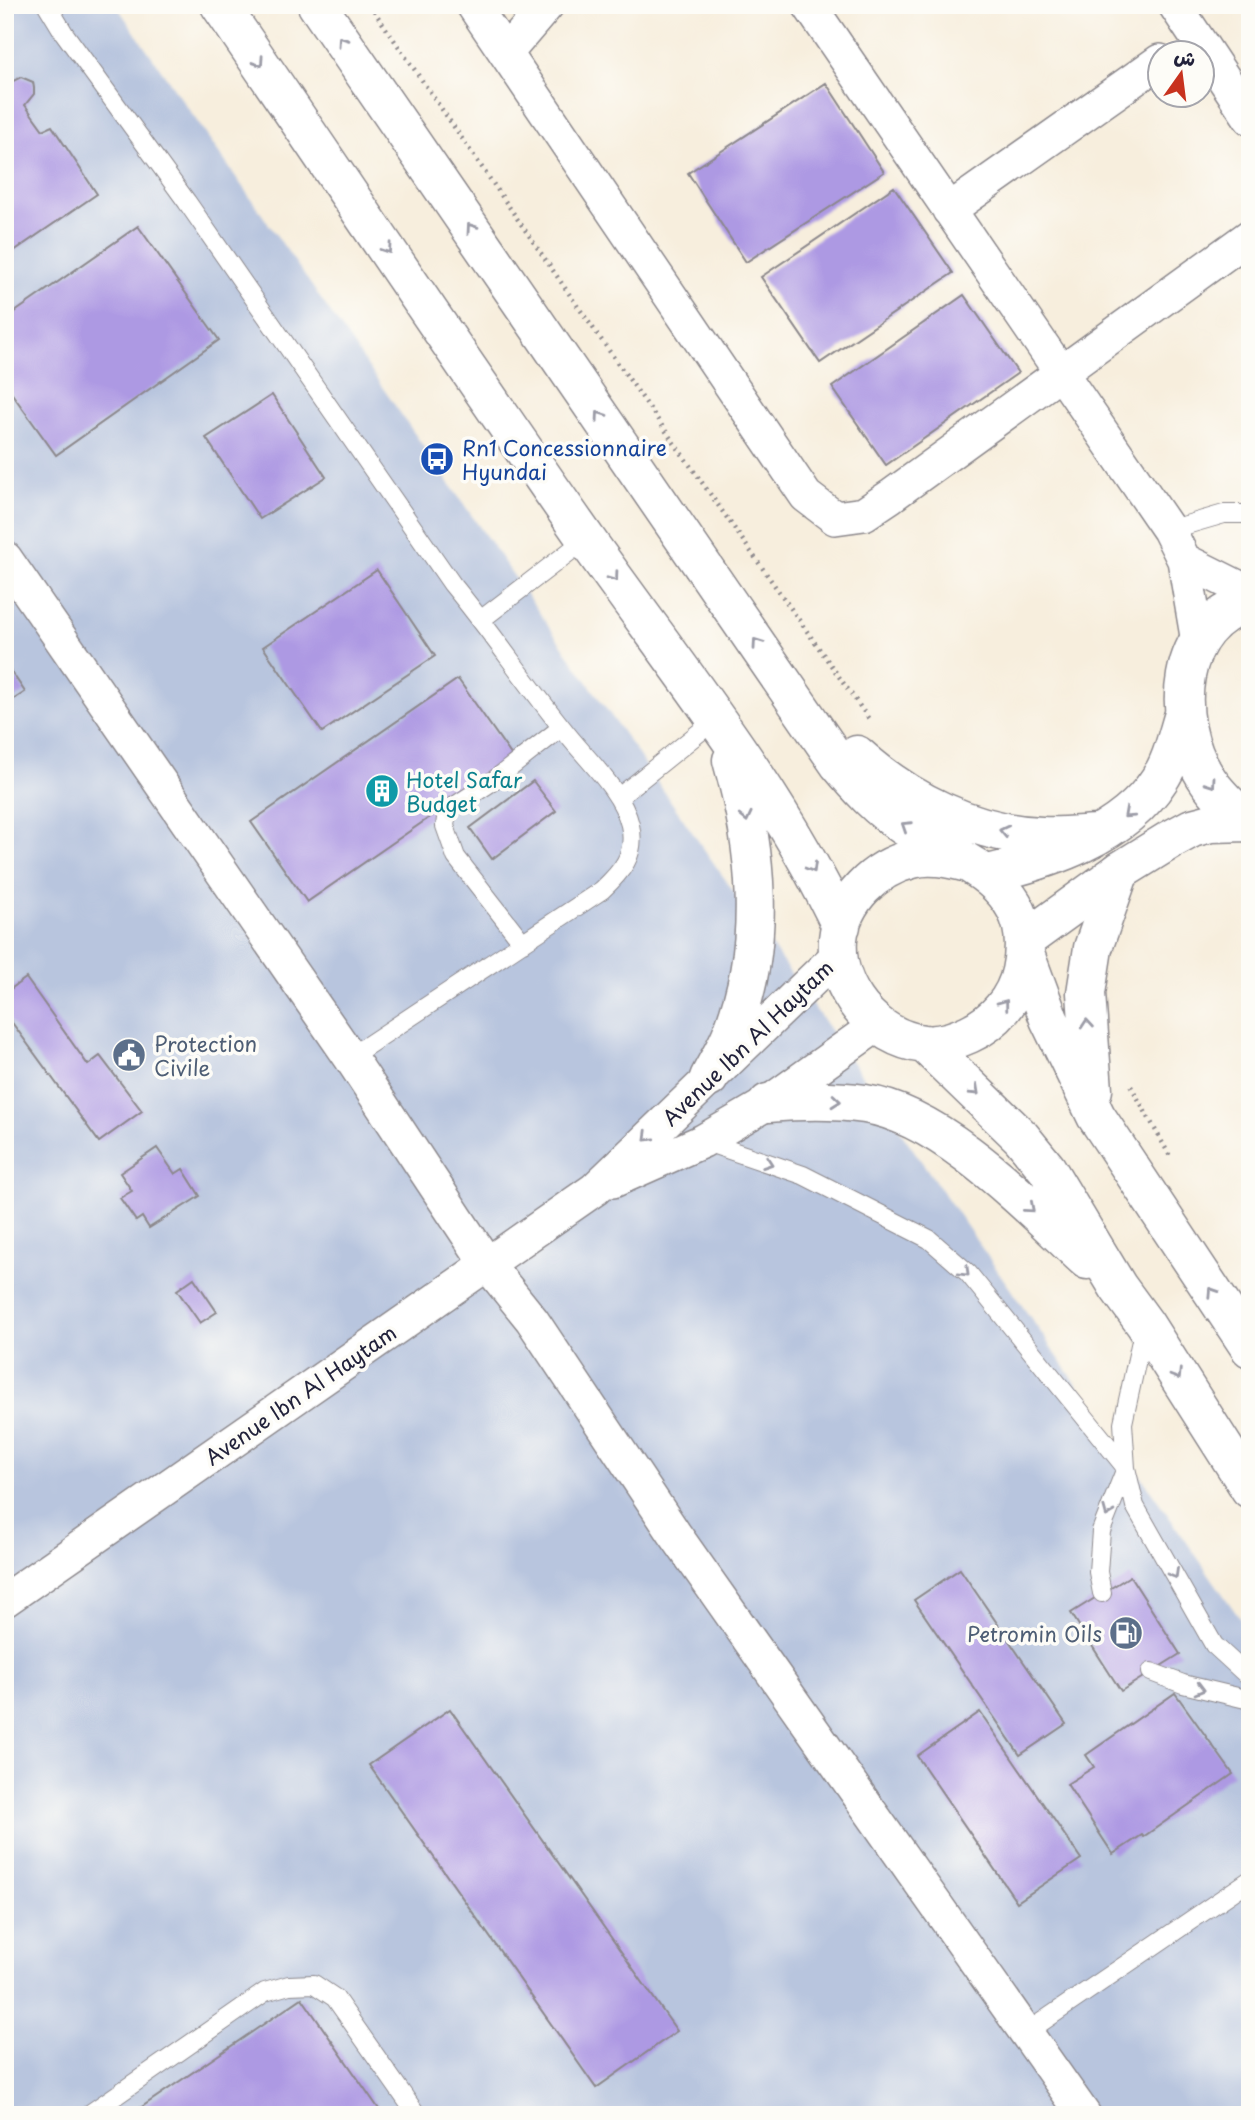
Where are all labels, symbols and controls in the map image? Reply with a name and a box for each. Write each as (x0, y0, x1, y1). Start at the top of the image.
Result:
one-way arrow (338, 36, 350, 49)
north arrow (1146, 38, 1216, 108)
text: ش (1172, 40, 1199, 73)
one-way arrow (251, 54, 264, 67)
one-way arrow (467, 223, 479, 236)
one-way arrow (379, 241, 391, 254)
one-way arrow (595, 410, 608, 423)
place label: Rn1 Concessionnaire Hyundai (462, 431, 667, 487)
bus stop icon: Rn1 Concessionnaire Hyundai (418, 440, 456, 478)
one-way arrow (606, 569, 618, 582)
one-way arrow (753, 638, 765, 651)
place label: Hotel Safar Budget (406, 763, 523, 819)
building icon: Hotel Safar Budget (363, 772, 401, 810)
one-way arrow (1203, 775, 1215, 788)
one-way arrow (1123, 806, 1136, 818)
one-way arrow (738, 811, 752, 823)
one-way arrow (901, 822, 914, 835)
one-way arrow (998, 824, 1010, 839)
one-way arrow (804, 860, 817, 873)
street label: Avenue Ibn Al Haytam (654, 952, 840, 1132)
one-way arrow (996, 1000, 1009, 1012)
one-way arrow (1080, 1018, 1095, 1029)
place label: Protection Civile (154, 1027, 257, 1083)
public building icon: Protection Civile (110, 1036, 148, 1074)
one-way arrow (967, 1083, 980, 1095)
one-way arrow (831, 1093, 842, 1108)
one-way arrow (643, 1129, 656, 1142)
one-way arrow (761, 1155, 774, 1169)
one-way arrow (1022, 1200, 1035, 1212)
one-way arrow (957, 1264, 970, 1277)
one-way arrow (1207, 1286, 1220, 1299)
street label: Avenue Ibn Al Haytam (198, 1316, 402, 1472)
one-way arrow (1169, 1367, 1182, 1380)
one-way arrow (1103, 1505, 1117, 1517)
one-way arrow (1166, 1567, 1179, 1580)
fuel station icon: Petromin Oils (1107, 1614, 1145, 1652)
place label: Petromin Oils (967, 1617, 1102, 1649)
one-way arrow (1194, 1680, 1206, 1695)

